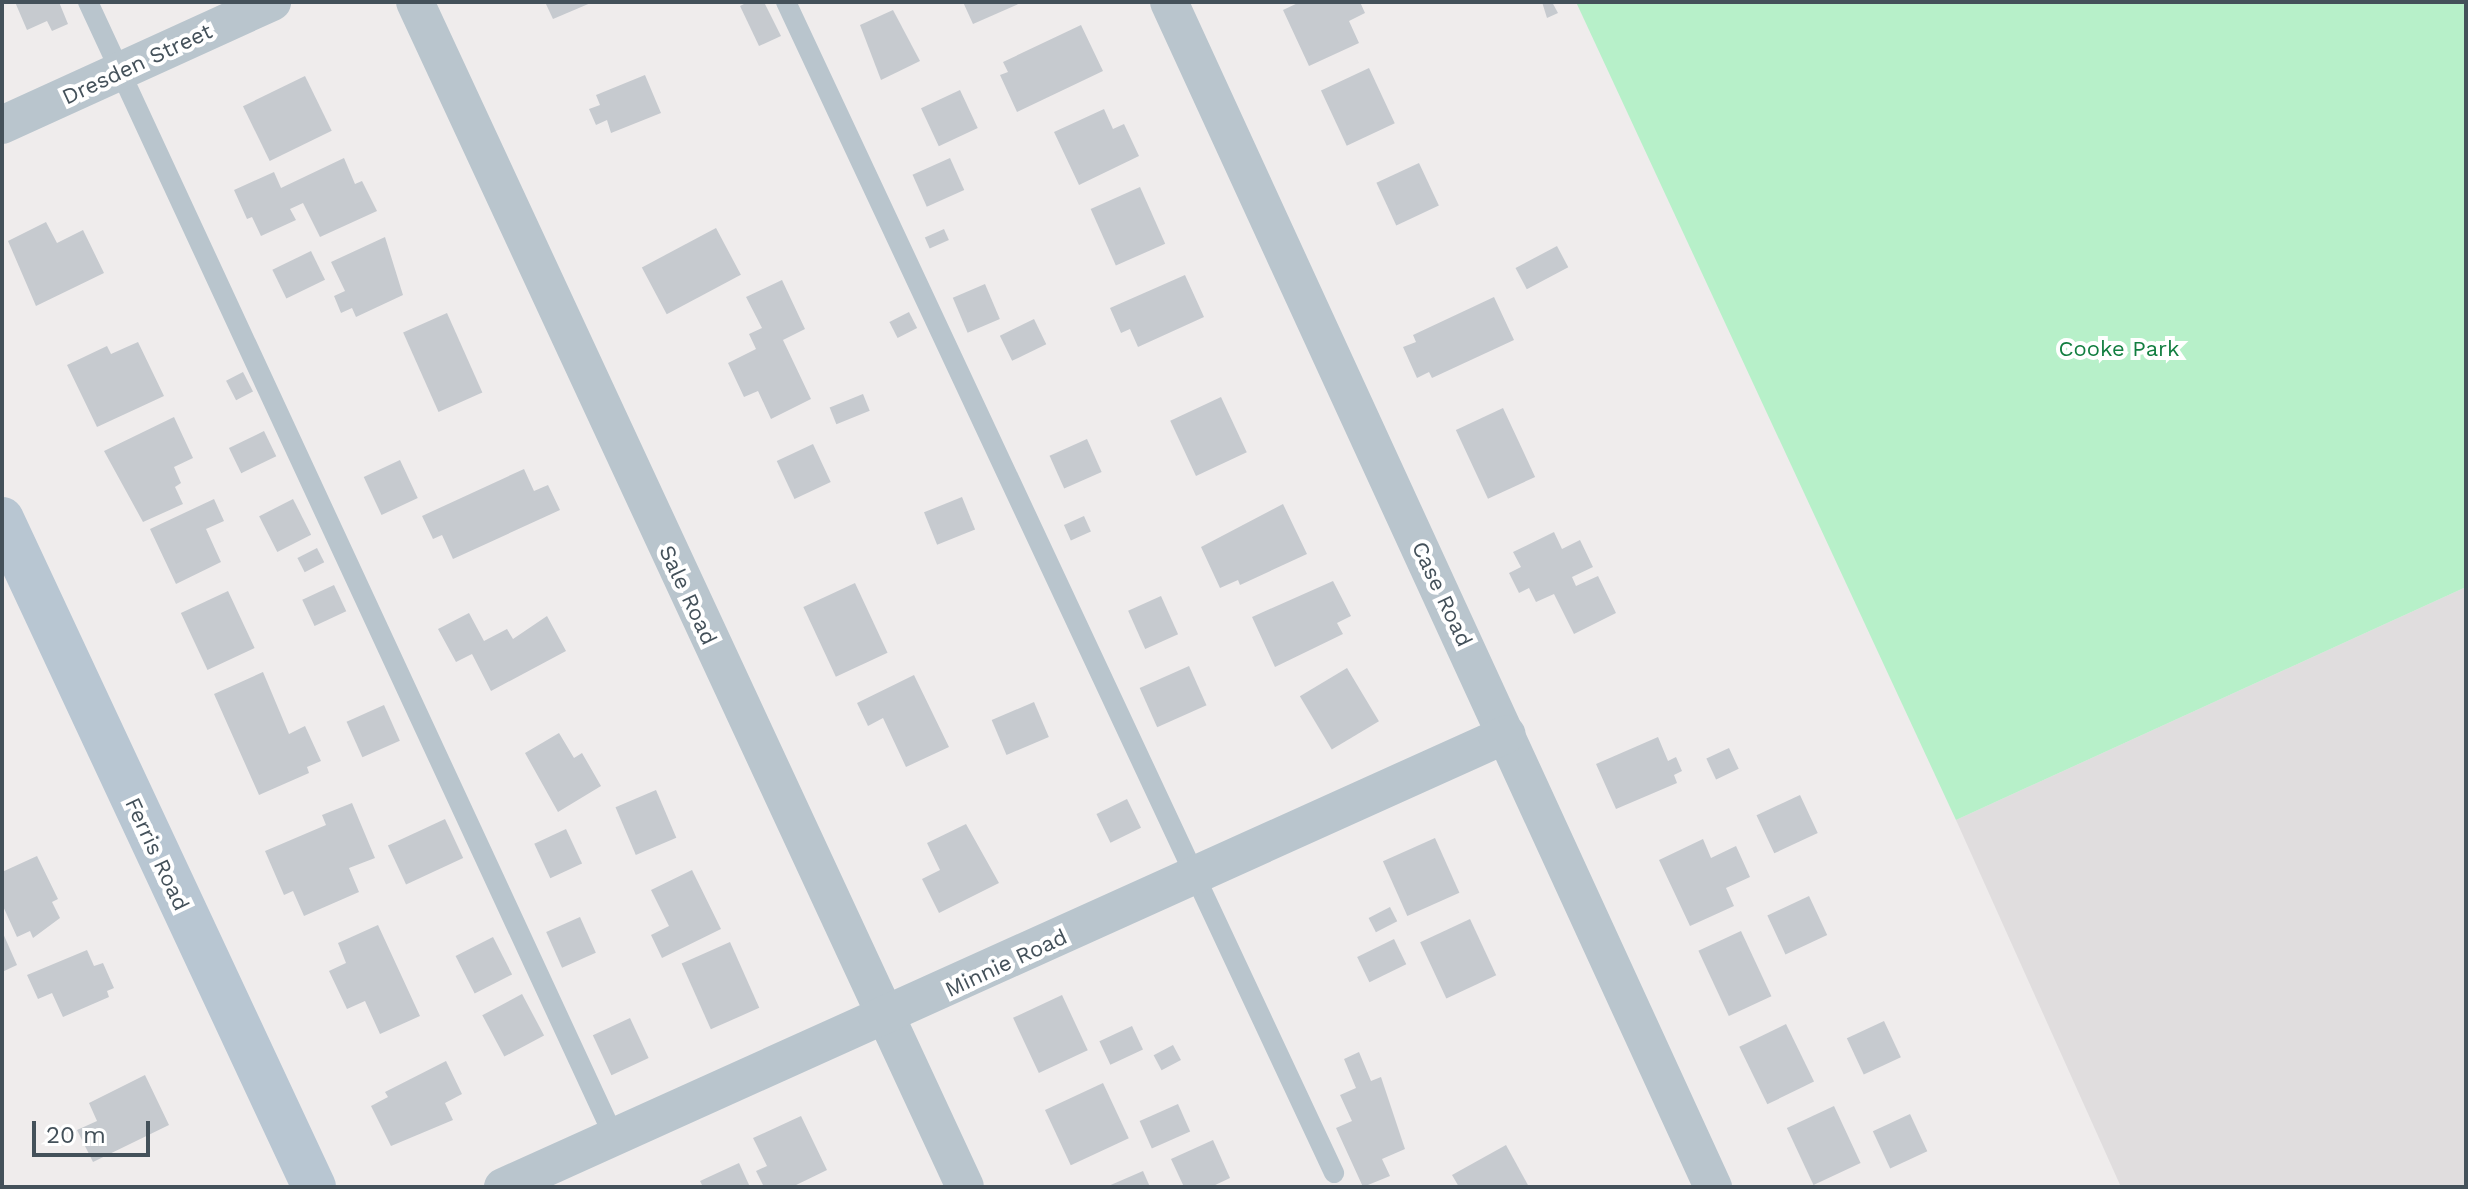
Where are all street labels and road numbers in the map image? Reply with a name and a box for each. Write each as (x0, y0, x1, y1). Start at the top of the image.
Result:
street label: Dresden Street (58, 18, 216, 110)
street label: Case Road (1406, 537, 1478, 651)
street label: Sale Road (653, 541, 723, 649)
street label: Ferris Road (119, 793, 195, 915)
street label: Minnie Road (941, 923, 1071, 1003)

